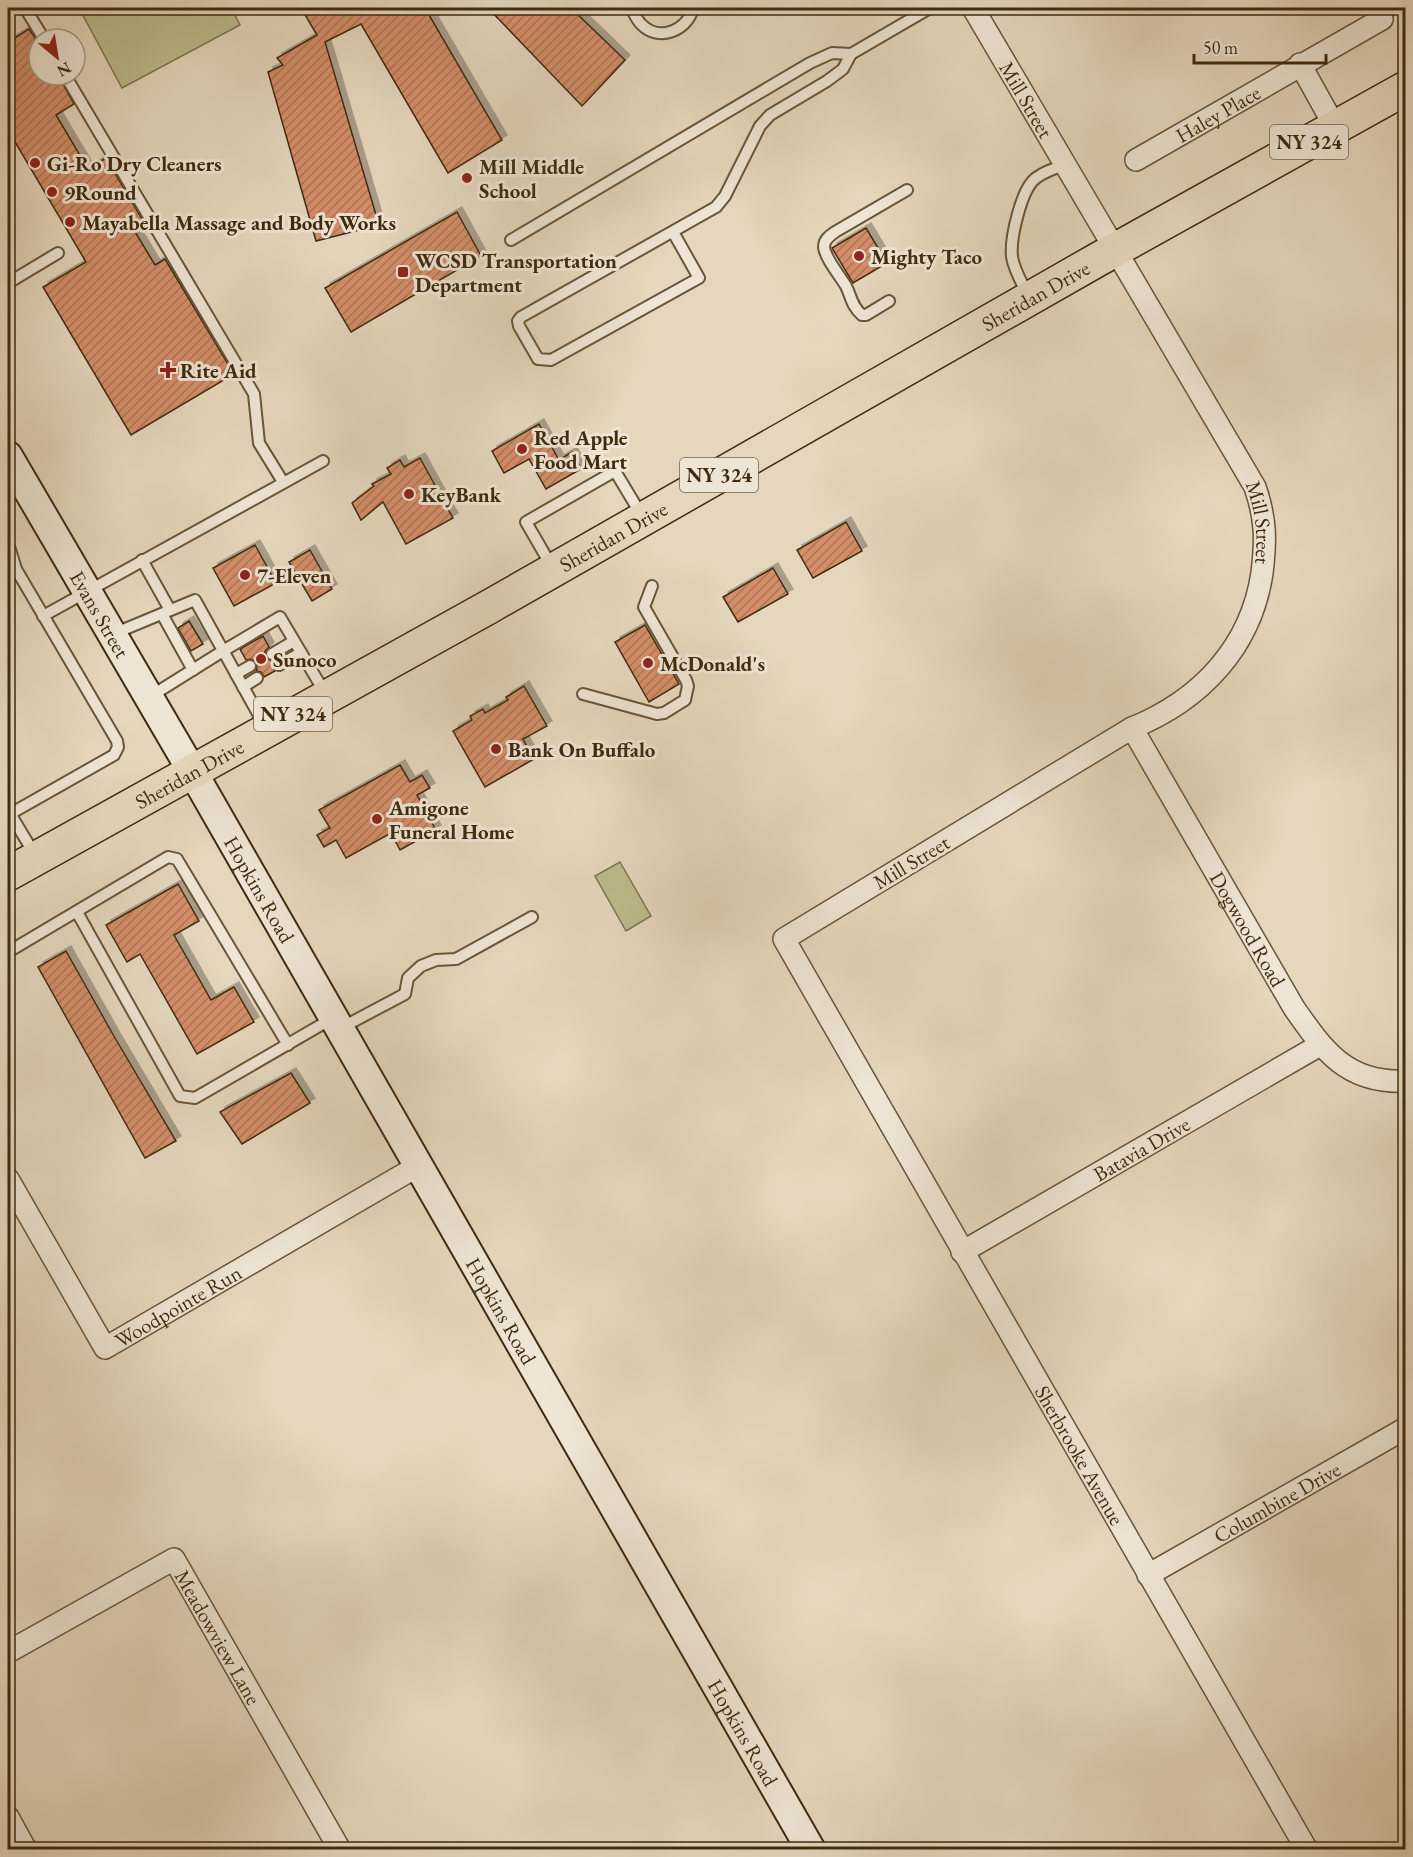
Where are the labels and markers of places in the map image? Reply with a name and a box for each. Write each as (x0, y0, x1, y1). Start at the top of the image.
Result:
place label: Gi-Ro Dry Cleaners (47, 150, 222, 177)
place label: Mill Middle School (479, 153, 584, 204)
marker: Gi-Ro Dry Cleaners (28, 156, 42, 170)
marker: Mill Middle School (460, 171, 474, 185)
place label: 9Round (64, 179, 137, 206)
marker: 9Round (45, 185, 59, 199)
place label: Mayabella Massage and Body Works (82, 209, 396, 236)
marker: Mayabella Massage and Body Works (63, 215, 77, 229)
place label: Mighty Taco (871, 243, 982, 270)
place label: WCSD Transportation Department (415, 247, 617, 298)
marker: Mighty Taco (852, 249, 866, 263)
marker: WCSD Transportation Department (396, 265, 410, 279)
place label: Rite Aid (180, 357, 257, 384)
marker: Rite Aid (161, 363, 175, 377)
place label: Red Apple Food Mart (534, 424, 628, 475)
marker: Red Apple Food Mart (515, 442, 529, 456)
place label: KeyBank (421, 481, 502, 508)
marker: KeyBank (402, 487, 416, 501)
place label: 7-Eleven (257, 562, 332, 589)
marker: 7-Eleven (238, 568, 252, 582)
place label: Sunoco (273, 646, 337, 673)
place label: McDonald's (660, 650, 765, 677)
marker: Sunoco (254, 652, 268, 666)
marker: McDonald's (641, 656, 655, 670)
place label: Bank On Buffalo (508, 736, 656, 763)
marker: Bank On Buffalo (489, 742, 503, 756)
place label: Amigone Funeral Home (388, 794, 515, 845)
marker: Amigone Funeral Home (370, 812, 384, 826)

